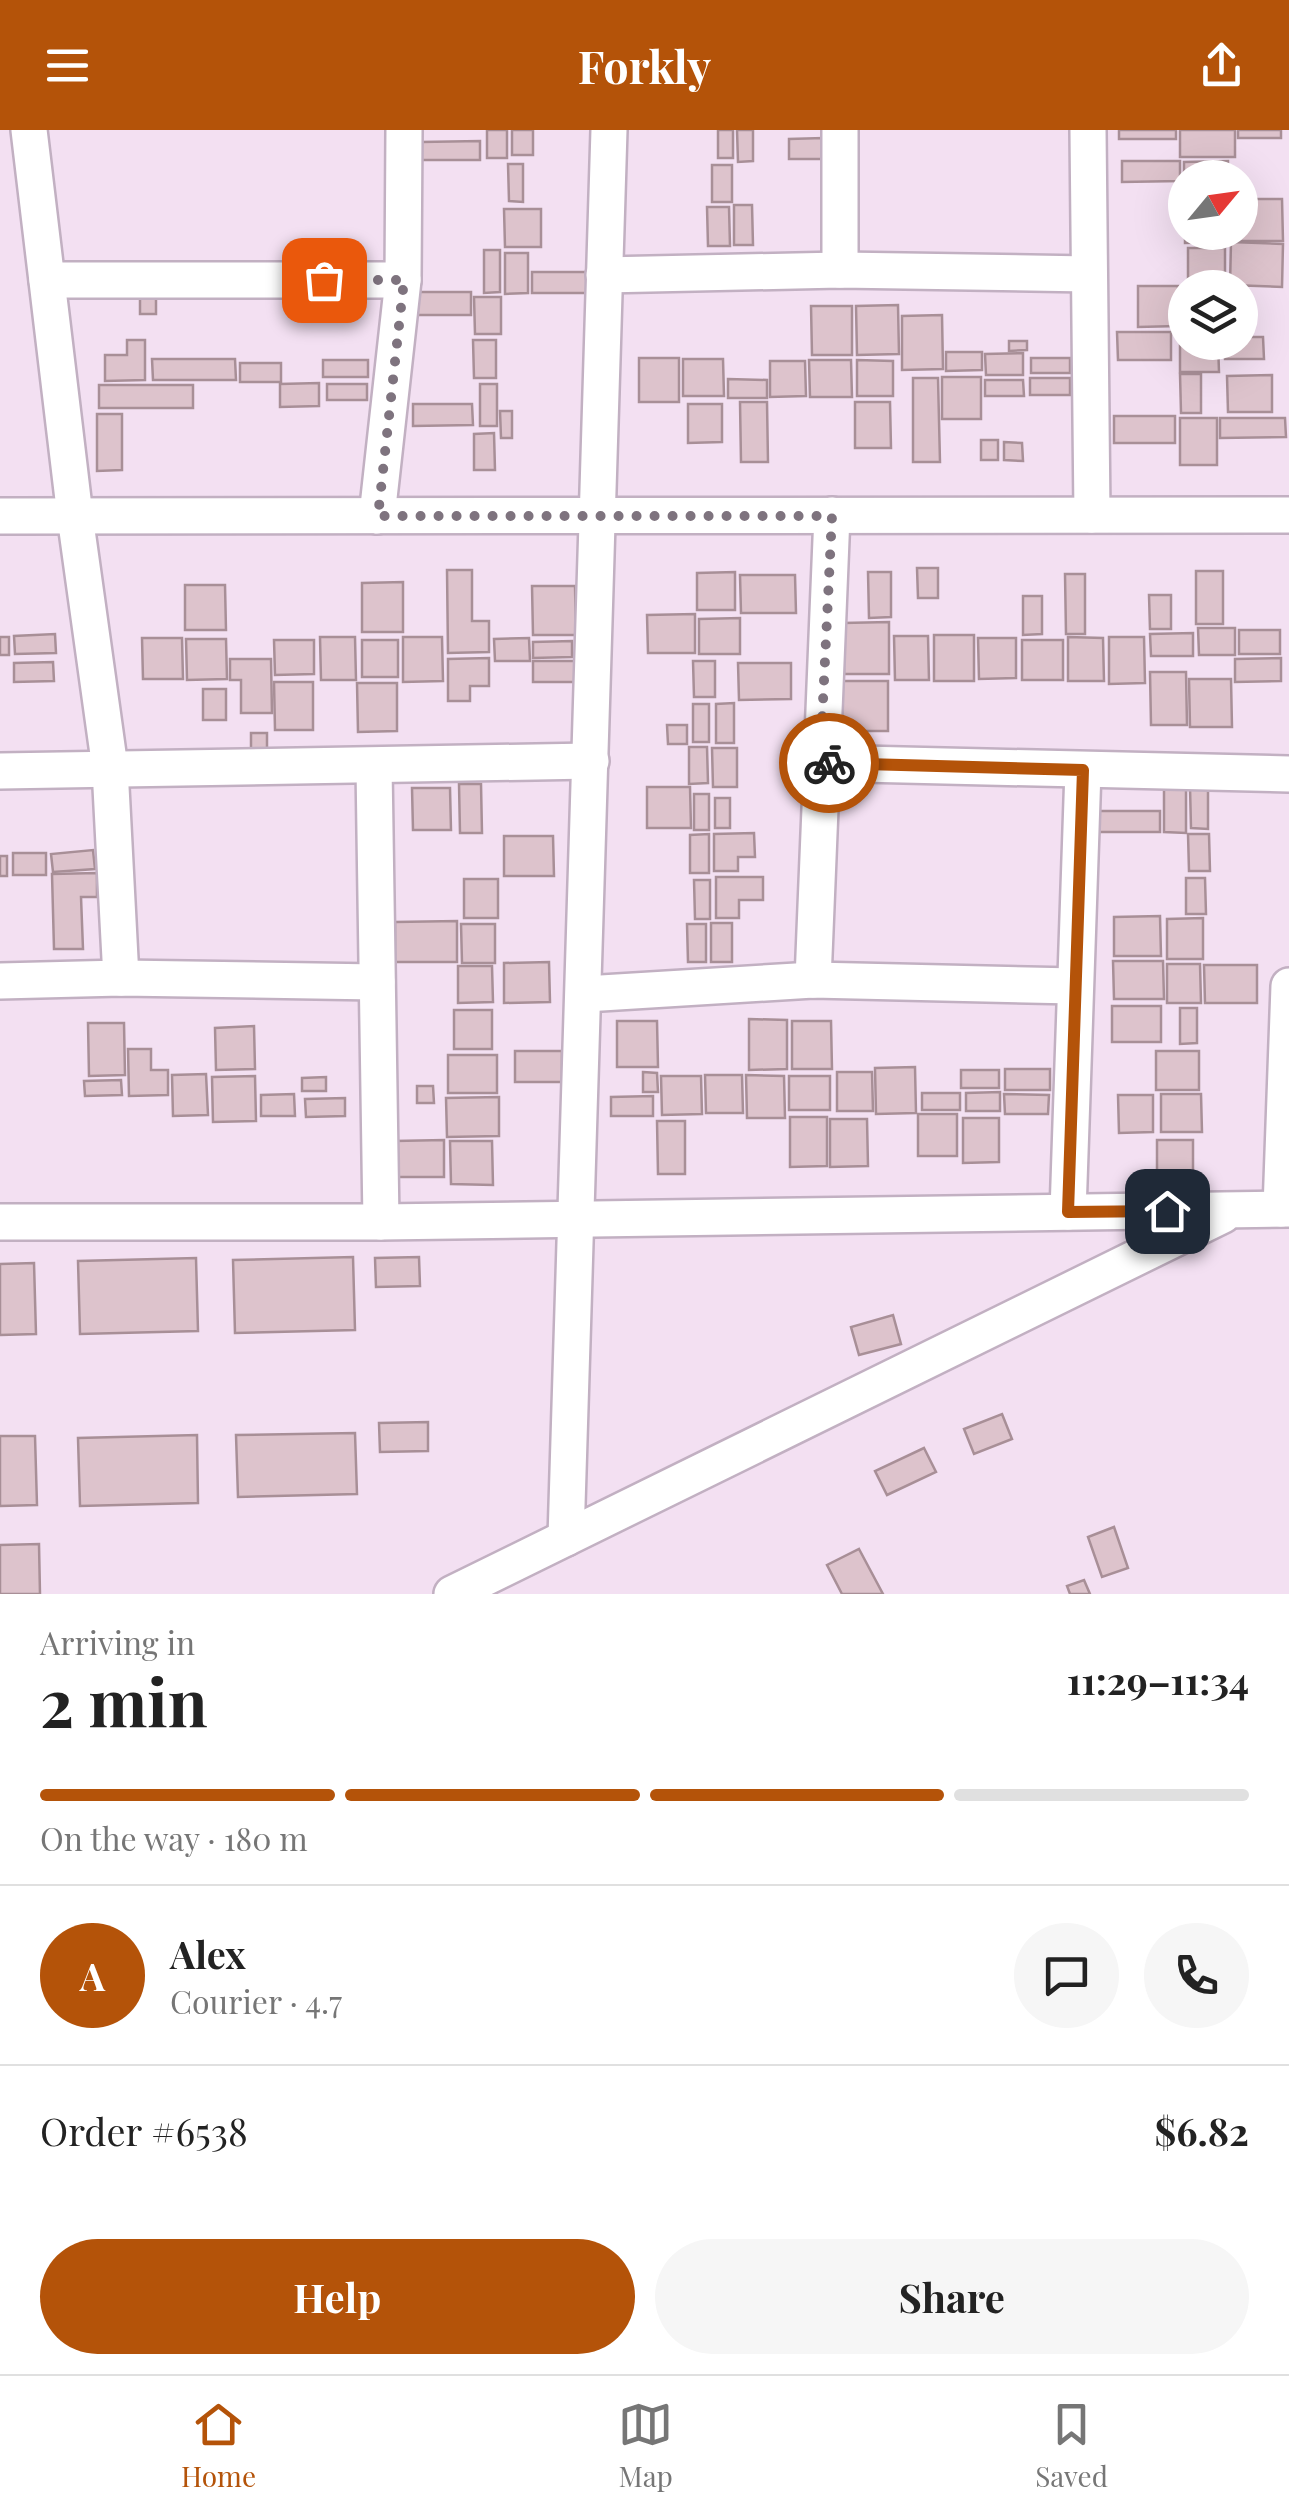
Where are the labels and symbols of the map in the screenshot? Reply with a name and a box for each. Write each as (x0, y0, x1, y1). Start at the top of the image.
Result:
north arrow (1168, 160, 1258, 250)
pin (282, 238, 367, 323)
courier (779, 713, 879, 813)
pin (1125, 1169, 1210, 1254)

